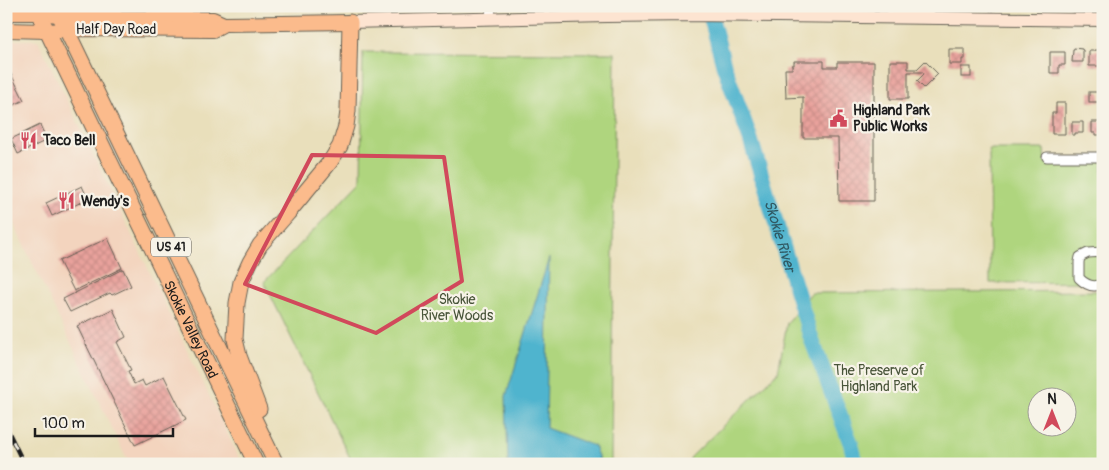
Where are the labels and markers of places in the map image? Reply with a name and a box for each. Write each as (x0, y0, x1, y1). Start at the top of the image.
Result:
place label: Highland Park Public Works (853, 102, 930, 135)
public building icon: Highland Park Public Works (829, 108, 849, 128)
restaurant icon: Taco Bell (19, 130, 39, 150)
place label: Taco Bell (42, 132, 96, 149)
restaurant icon: Wendy's (57, 191, 77, 211)
place label: Wendy's (81, 193, 130, 210)

